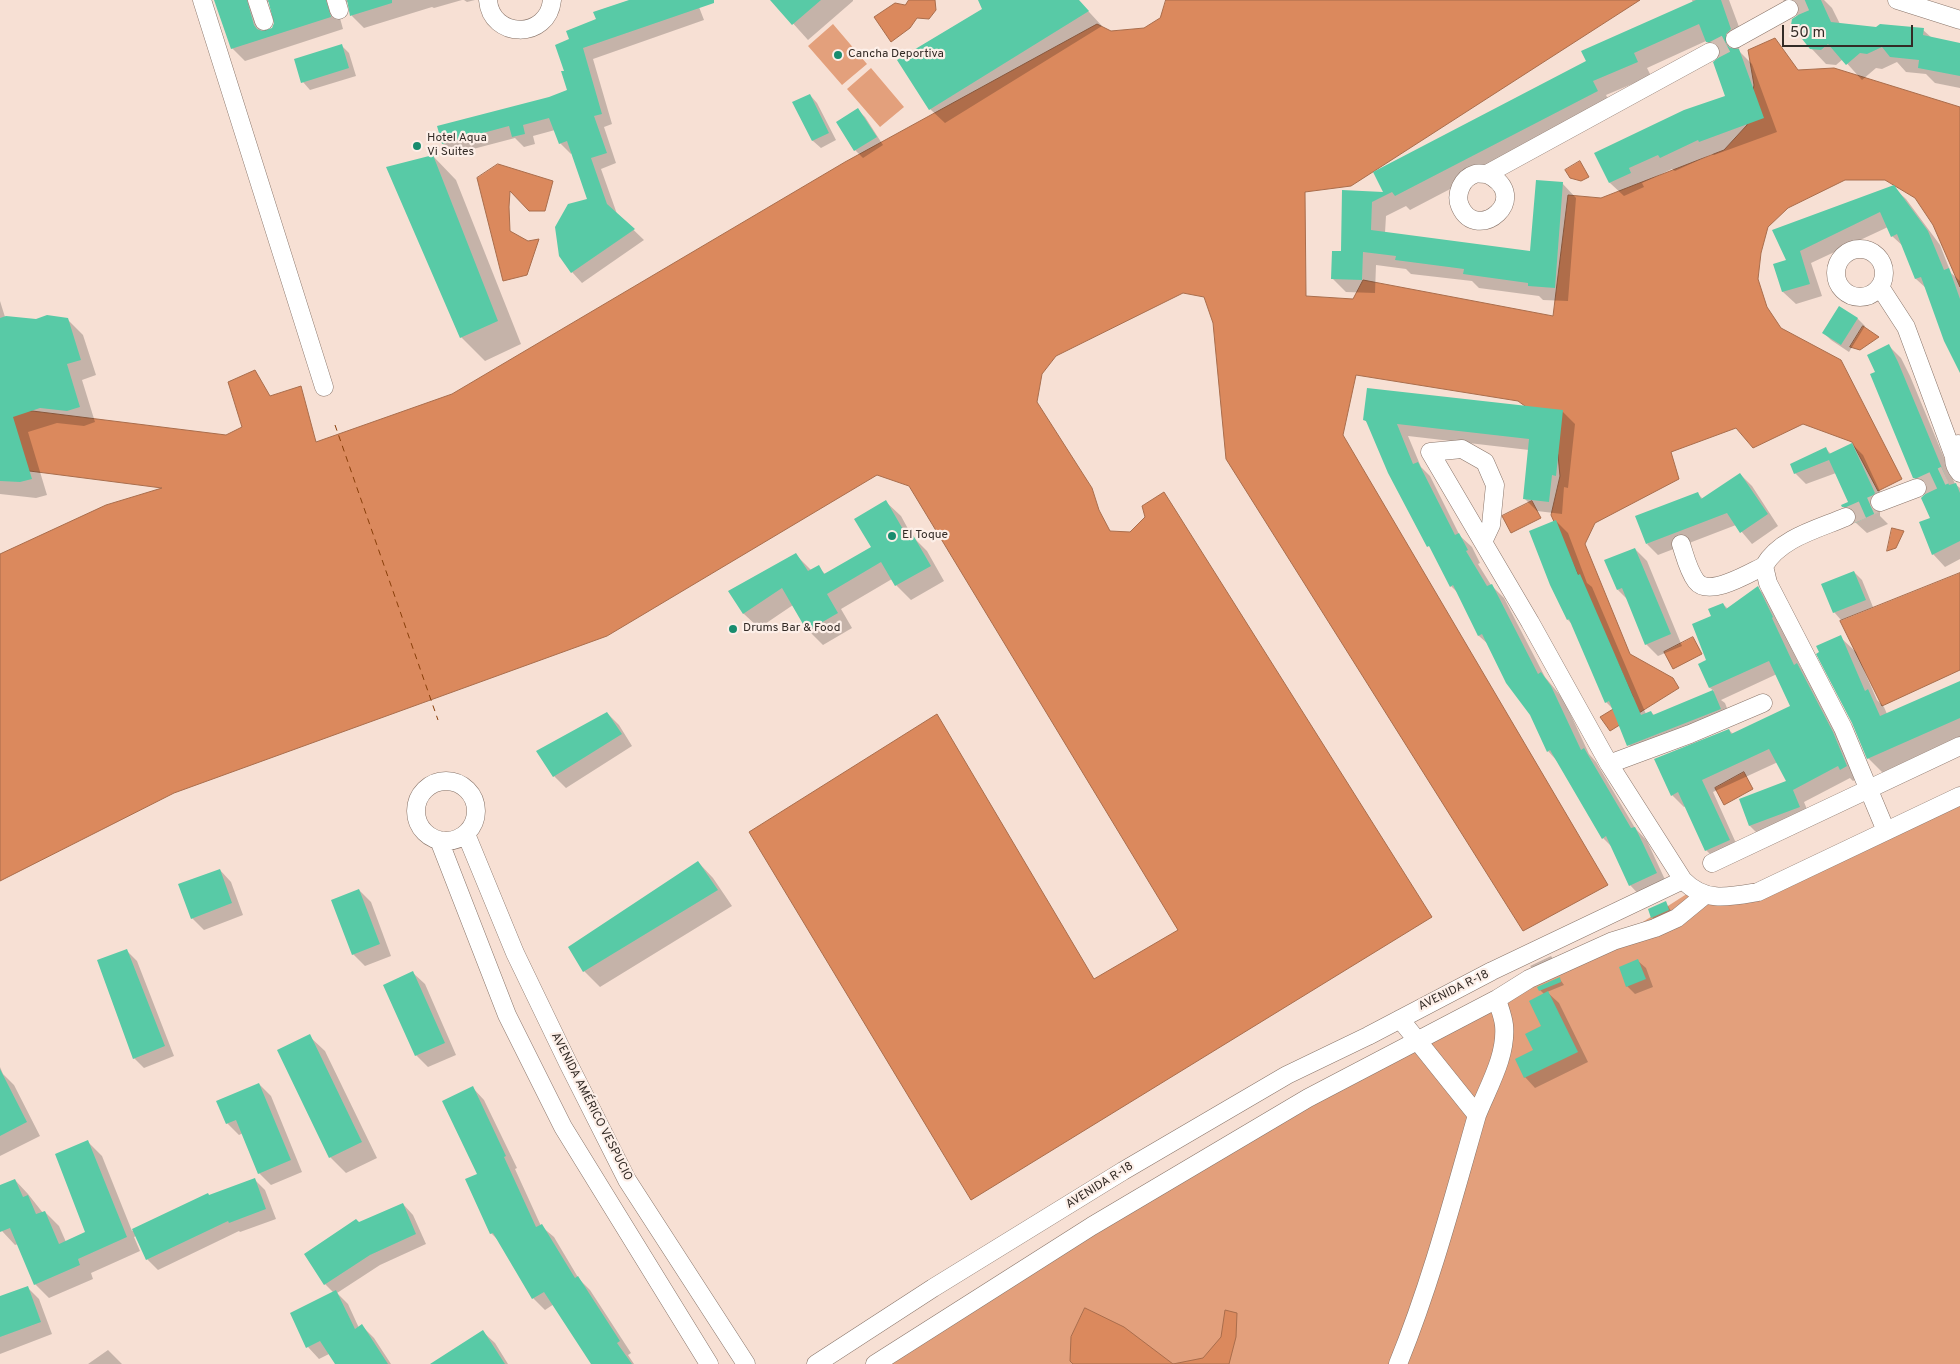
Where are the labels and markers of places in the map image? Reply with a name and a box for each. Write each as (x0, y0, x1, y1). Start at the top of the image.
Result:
place label: Cancha Deportiva (848, 48, 944, 62)
marker: Cancha Deportiva (832, 49, 844, 61)
place label: Hotel Aqua Vi Suites (427, 132, 487, 160)
marker: Hotel Aqua Vi Suites (411, 140, 423, 152)
place label: El Toque (902, 529, 948, 543)
marker: El Toque (886, 530, 898, 542)
place label: Drums Bar & Food (743, 622, 840, 636)
marker: Drums Bar & Food (727, 623, 739, 635)

